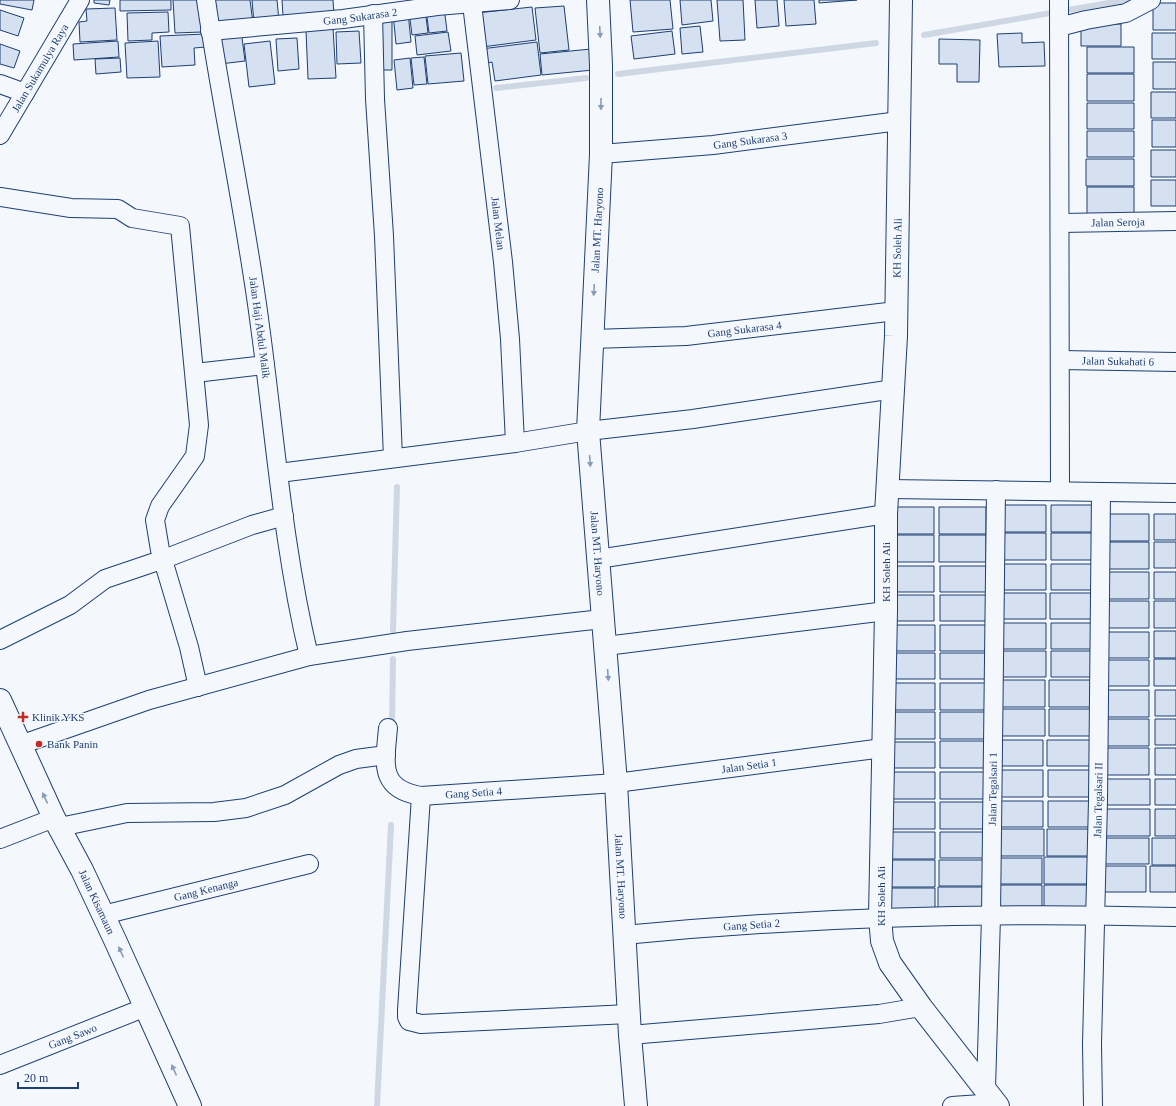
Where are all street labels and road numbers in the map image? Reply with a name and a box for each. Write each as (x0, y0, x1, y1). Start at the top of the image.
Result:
street label: Gang Sukarasa 2 (323, 6, 398, 27)
street label: Jalan Sukamulya Raya (9, 22, 71, 114)
street label: Gang Sukarasa 3 (713, 129, 789, 151)
street label: Jalan MT. Haryono (589, 187, 605, 273)
street label: Jalan Melan (489, 196, 508, 251)
street label: Jalan Seroja (1091, 216, 1145, 228)
street label: KH Soleh Ali (890, 218, 904, 278)
street label: Jalan Haji Abdul Malik (247, 276, 273, 380)
street label: Gang Sukarasa 4 (707, 319, 783, 339)
street label: Jalan Sukahati 6 (1082, 354, 1155, 368)
street label: Jalan MT. Haryono (588, 510, 607, 597)
street label: KH Soleh Ali (880, 542, 892, 602)
street label: Jalan Tegalsari 1 (986, 752, 999, 826)
street label: Jalan Setia 1 (721, 756, 777, 775)
street label: Jalan Tegalsari II (1091, 762, 1104, 838)
street label: Gang Setia 4 (445, 785, 503, 800)
street label: Jalan MT. Haryono (613, 834, 630, 920)
street label: KH Soleh Ali (875, 866, 887, 926)
street label: Jalan Kisamaun (77, 868, 118, 936)
street label: Gang Kenanga (173, 876, 239, 903)
street label: Gang Setia 2 (723, 917, 780, 933)
street label: Gang Sawo (47, 1021, 99, 1051)

